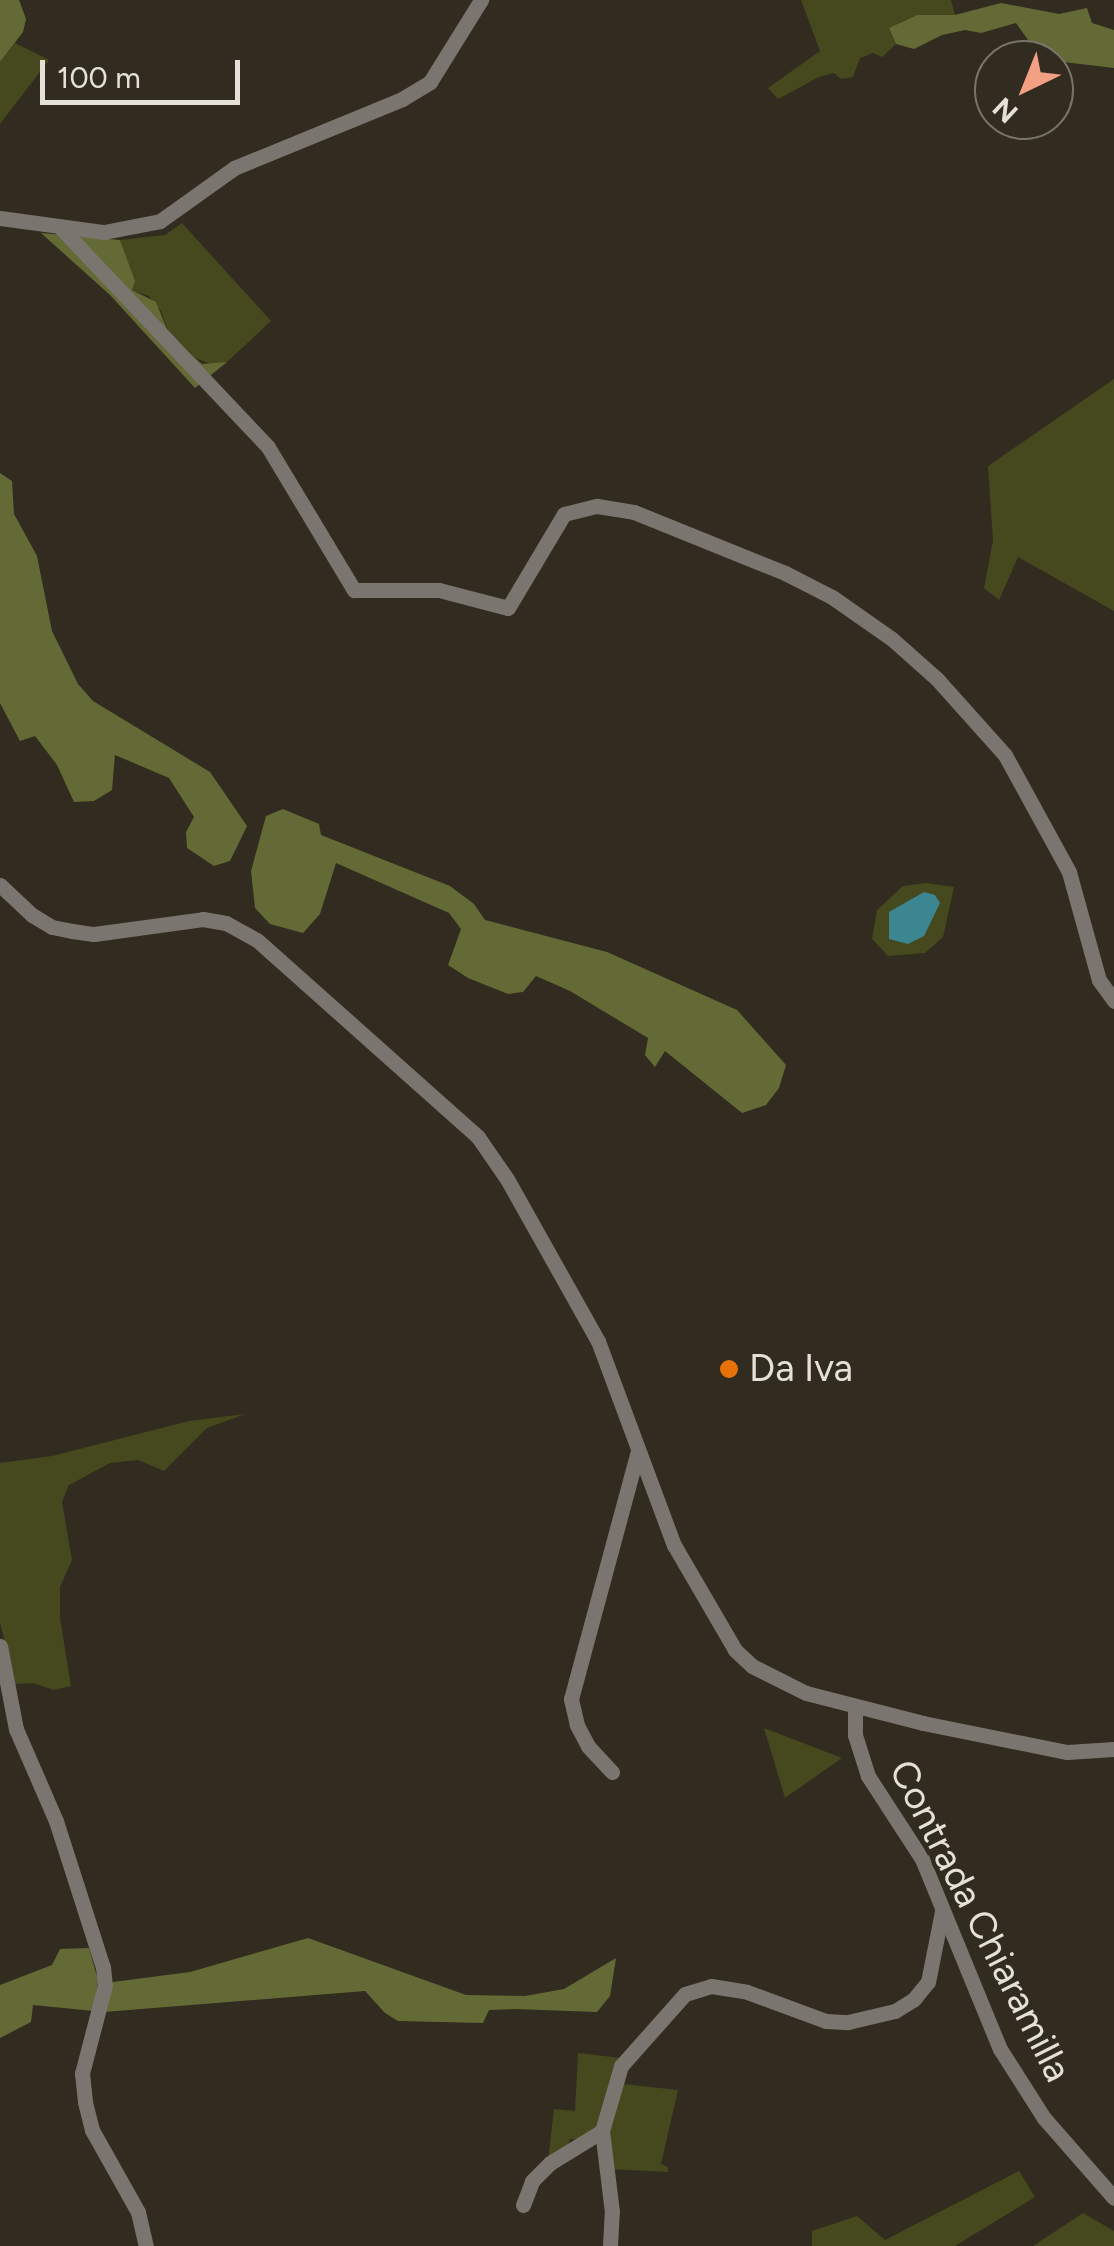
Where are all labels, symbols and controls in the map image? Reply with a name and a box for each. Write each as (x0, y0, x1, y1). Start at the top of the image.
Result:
scale bar (45, 40, 245, 102)
north arrow (974, 40, 1074, 140)
text: 100 m (57, 59, 141, 96)
text: N (985, 91, 1024, 130)
place label: Da Iva (749, 1346, 853, 1392)
marker: Da Iva (718, 1358, 740, 1380)
street label: Contrada Chiaramilla (879, 1753, 1081, 2089)

